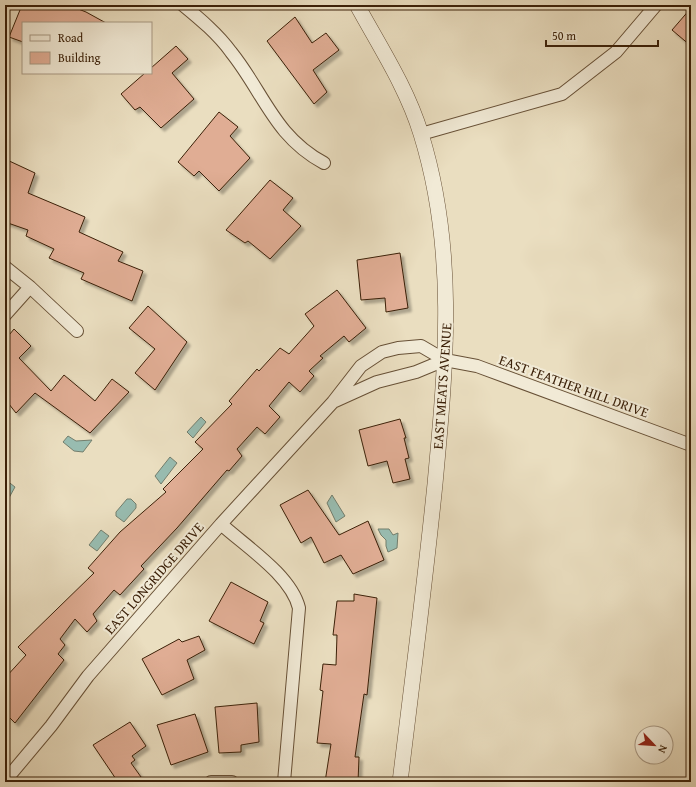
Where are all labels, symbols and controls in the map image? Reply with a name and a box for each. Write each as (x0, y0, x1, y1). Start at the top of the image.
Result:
legend (22, 22, 152, 74)
scale bar (546, 22, 658, 48)
text: 50 m (552, 27, 576, 44)
text: Road (58, 29, 84, 46)
text: Building (58, 49, 101, 66)
street label: EAST MEATS AVENUE (428, 322, 456, 450)
street label: EAST FEATHER HILL DRIVE (496, 350, 652, 422)
street label: EAST LONGRIDGE DRIVE (100, 518, 208, 638)
north arrow (634, 725, 674, 765)
text: N (654, 743, 672, 757)

